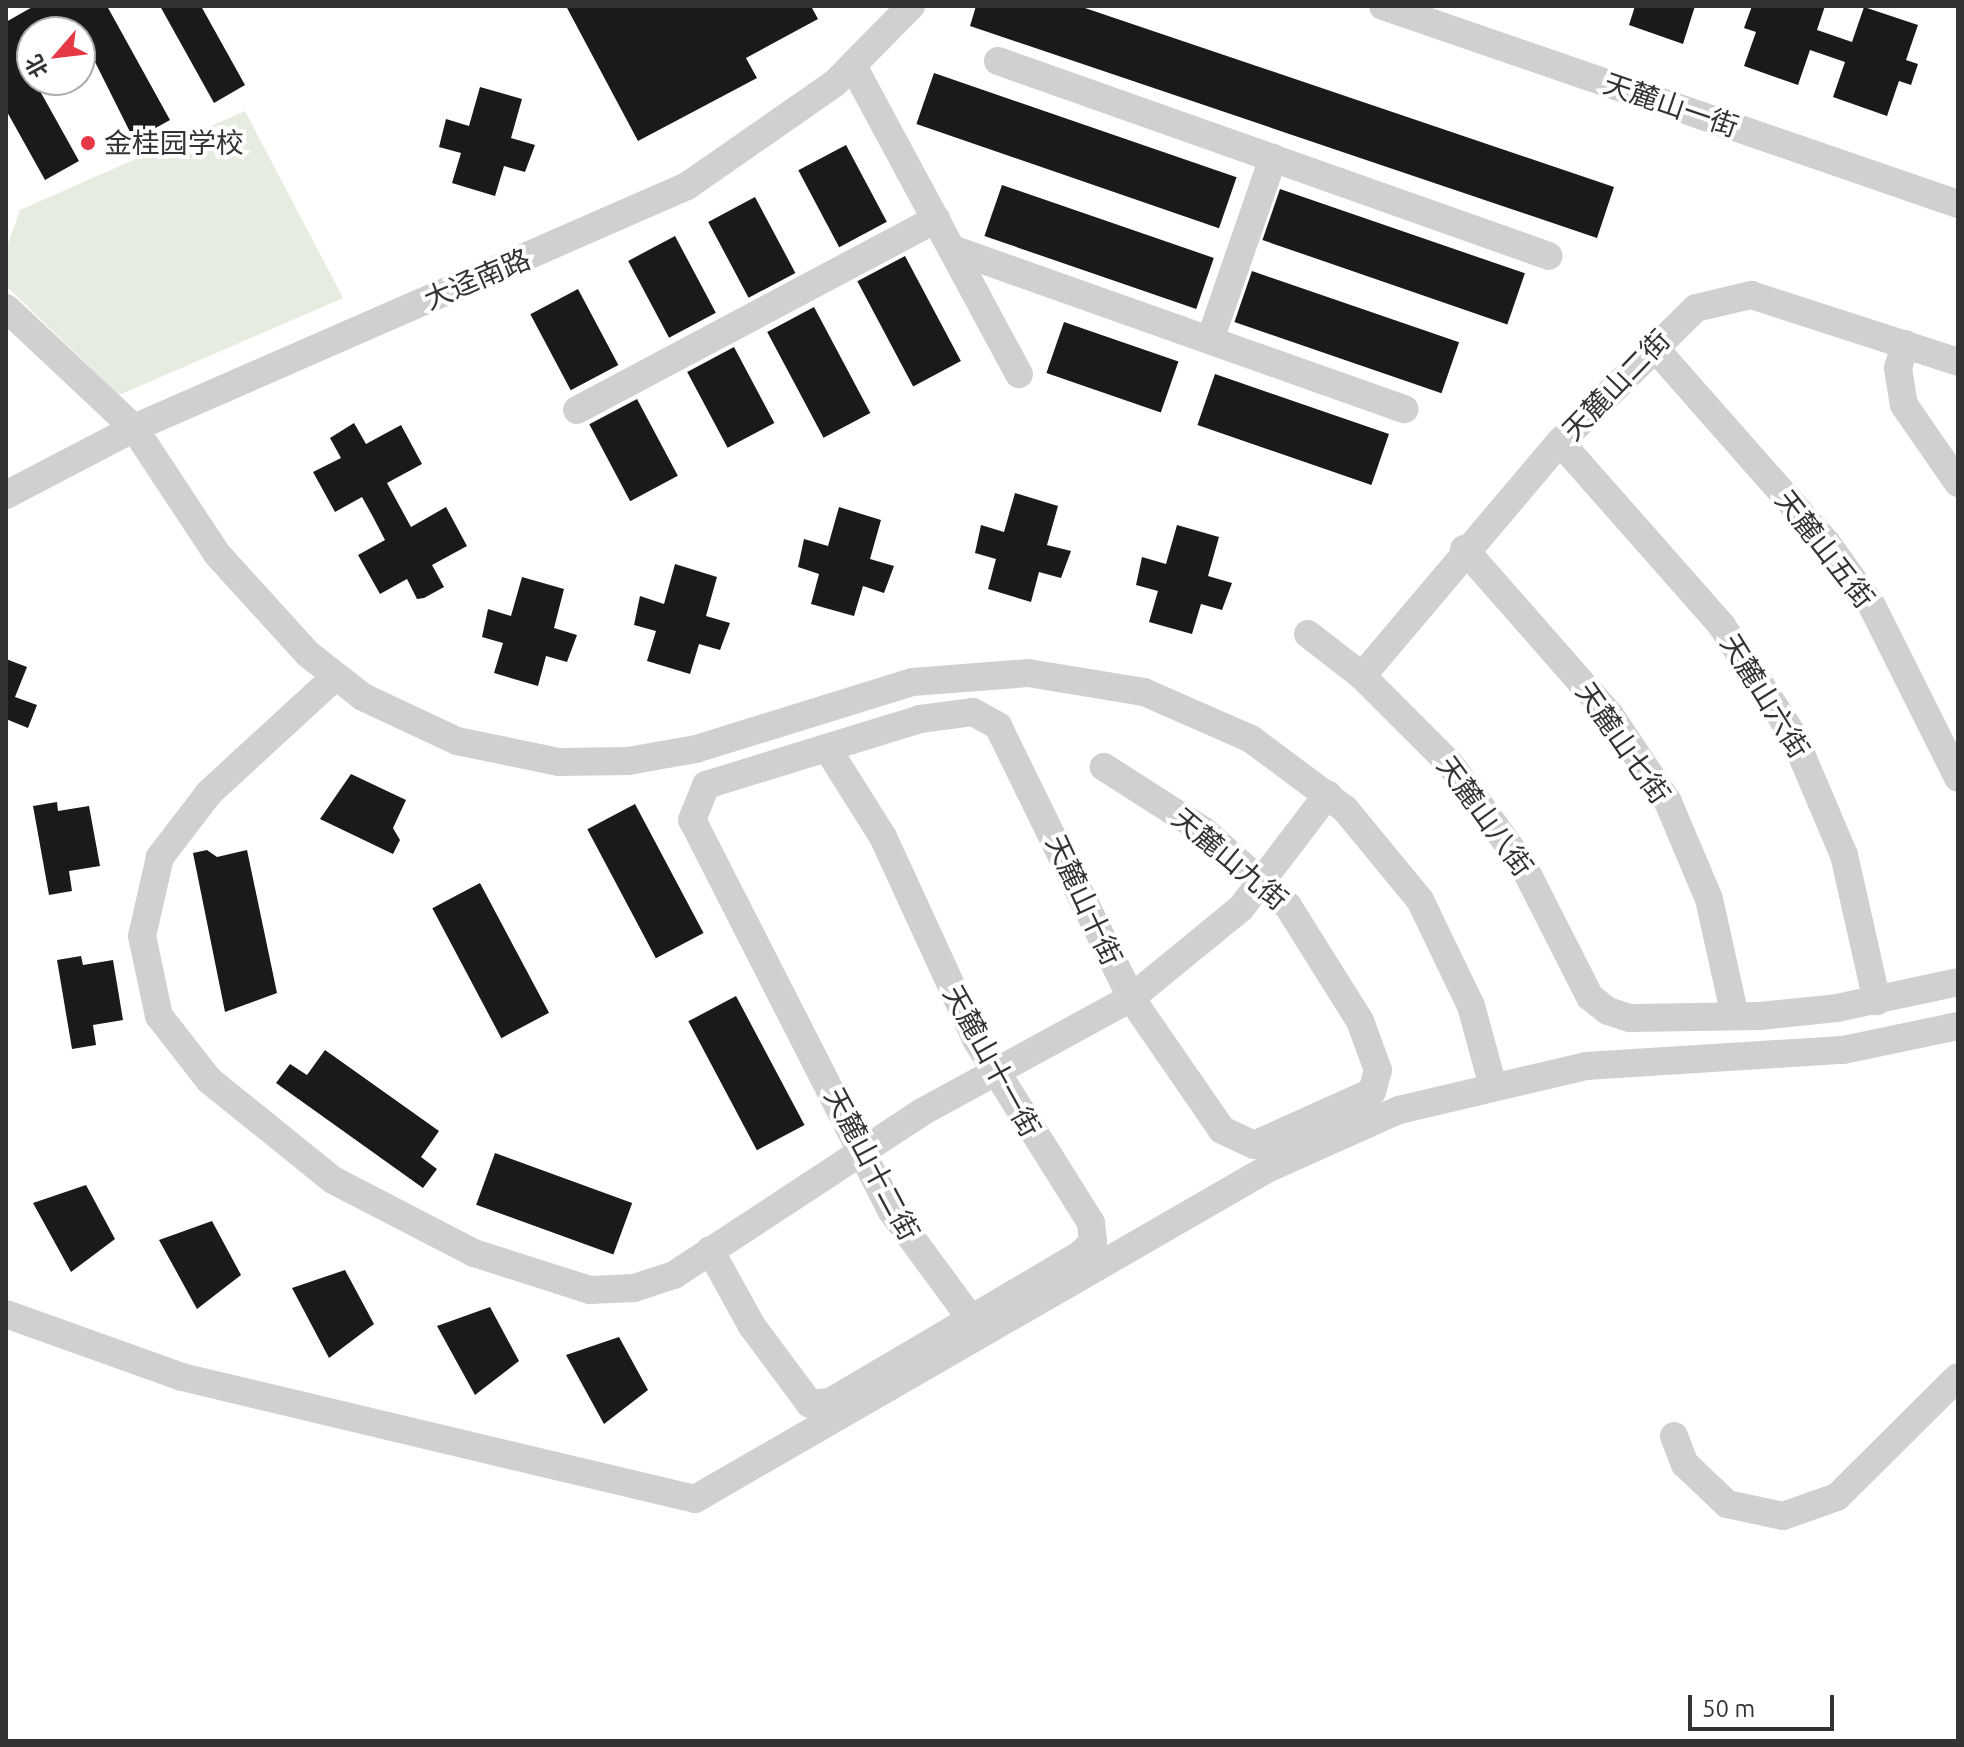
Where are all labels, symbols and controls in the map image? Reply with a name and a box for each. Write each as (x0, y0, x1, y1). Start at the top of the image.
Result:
north arrow (16, 16, 96, 96)
text: 北 (20, 51, 52, 82)
street label: 天麓山一街 (1599, 66, 1743, 144)
place label: 金桂园学校 (104, 126, 244, 160)
marker: 金桂园学校 (79, 134, 97, 152)
street label: 大迳南路 (419, 242, 535, 316)
street label: 天麓山二街 (1555, 323, 1677, 447)
street label: 天麓山五街 (1769, 483, 1881, 615)
street label: 天麓山六街 (1714, 628, 1816, 764)
street label: 天麓山七街 (1569, 676, 1677, 810)
street label: 天麓山八街 (1430, 749, 1540, 883)
street label: 天麓山九街 (1166, 801, 1294, 917)
street label: 天麓山十街 (1039, 829, 1129, 971)
street label: 天麓山十一街 (937, 979, 1047, 1143)
street label: 天麓山十二街 (818, 1082, 926, 1246)
scale bar (1692, 1679, 1838, 1729)
text: 50 m (1702, 1695, 1755, 1722)

